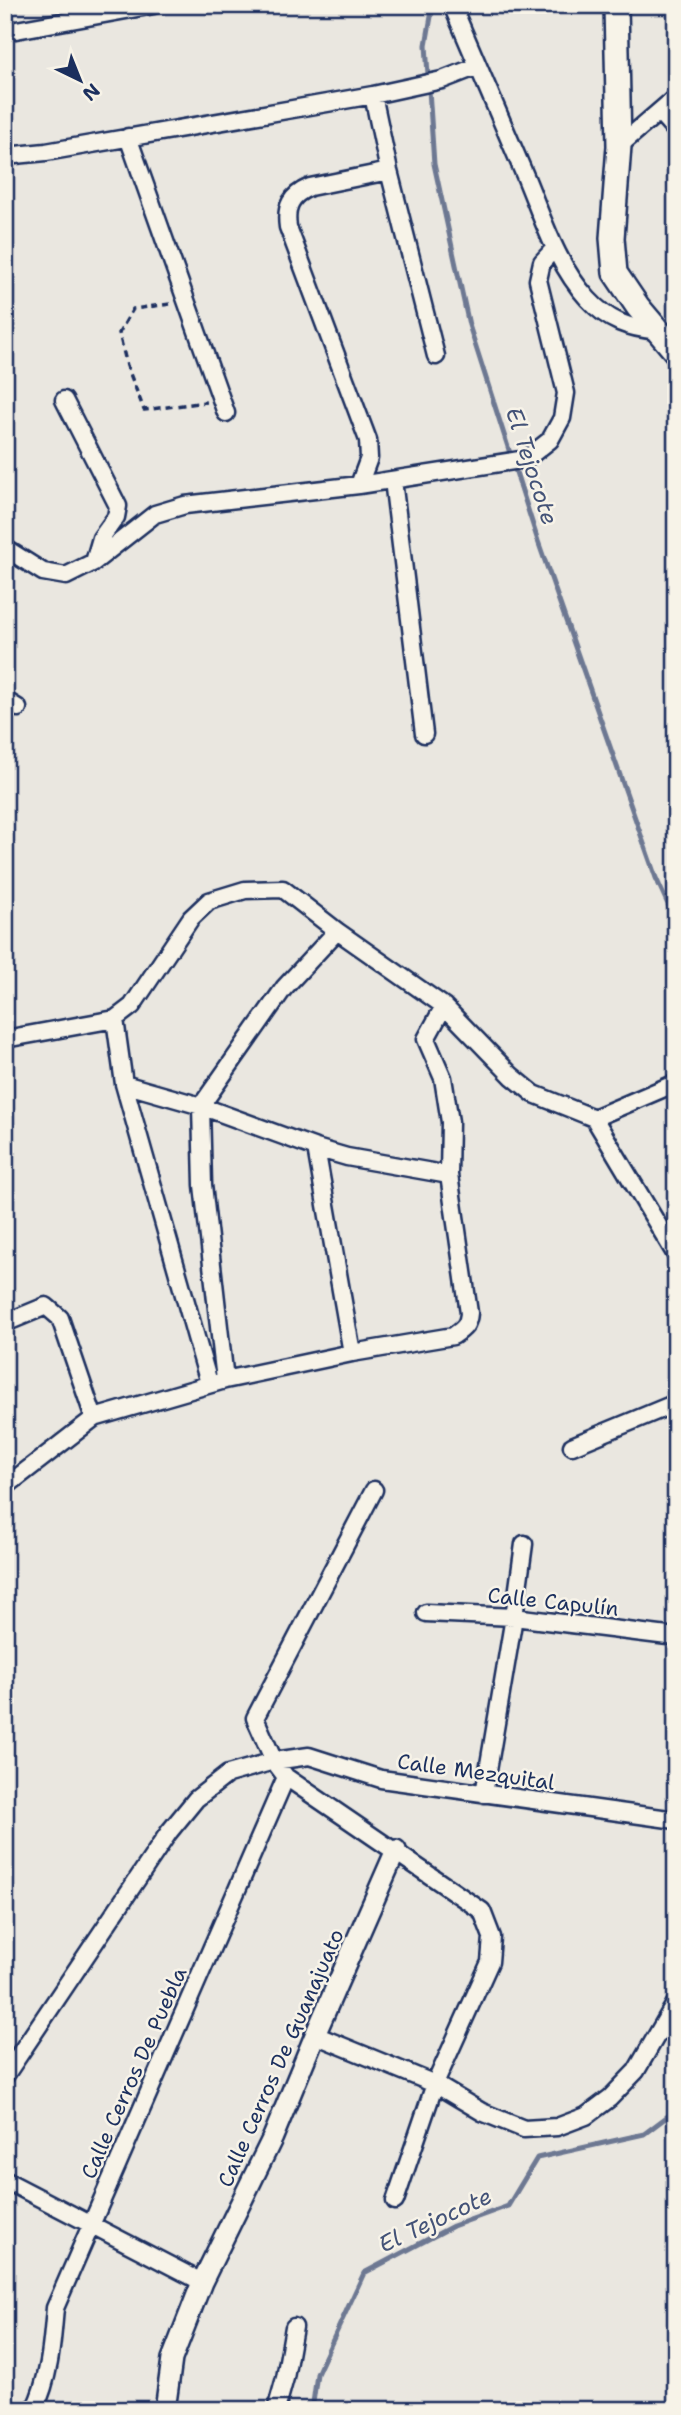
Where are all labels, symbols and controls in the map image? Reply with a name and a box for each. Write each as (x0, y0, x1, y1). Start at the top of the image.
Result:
north arrow (46, 46, 116, 116)
text: N (77, 78, 105, 106)
water label: El Tejocote (499, 403, 565, 529)
street label: Calle Capulín (486, 1581, 620, 1623)
street label: Calle Mezquital (396, 1747, 557, 1797)
street label: Calle Cerros De Guanajuato (211, 1925, 351, 2191)
street label: Calle Cerros De Puebla (75, 1963, 193, 2183)
water label: El Tejocote (373, 2181, 497, 2259)

